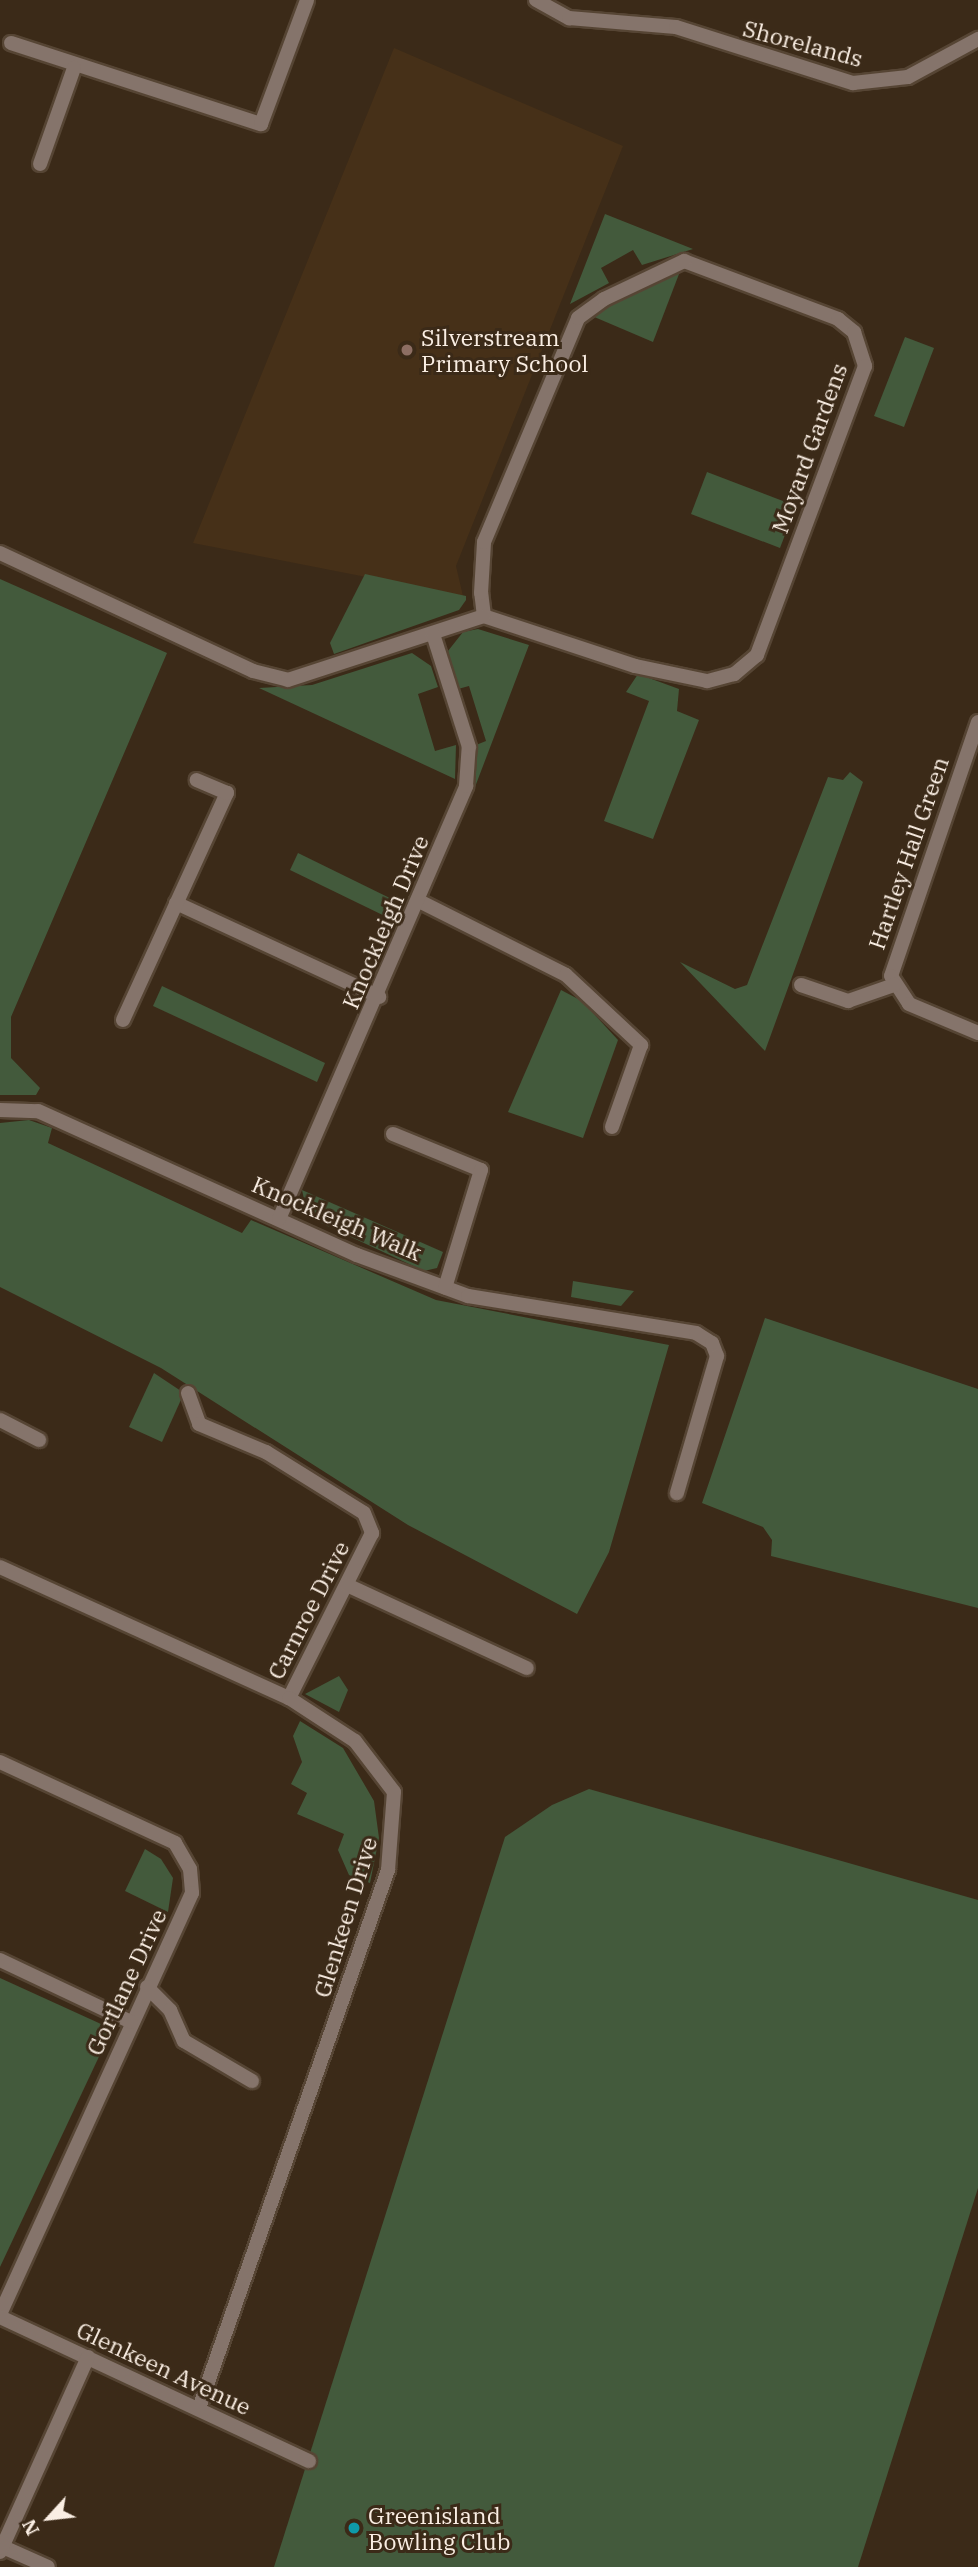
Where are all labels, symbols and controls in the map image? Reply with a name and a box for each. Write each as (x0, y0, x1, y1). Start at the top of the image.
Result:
street label: Shorelands (740, 14, 866, 72)
place label: Silverstream Primary School (421, 323, 588, 377)
marker: Silverstream Primary School (399, 342, 415, 358)
street label: Moyard Gardens (765, 359, 853, 537)
street label: Hartley Hall Green (862, 753, 954, 953)
street label: Knockleigh Drive (336, 831, 434, 1013)
street label: Knockleigh Walk (248, 1170, 426, 1266)
street label: Carnroe Drive (261, 1536, 355, 1684)
street label: Glenkeen Drive (307, 1833, 383, 2001)
street label: Gortlane Drive (80, 1905, 172, 2059)
street label: Glenkeen Avenue (72, 2316, 256, 2420)
north arrow (14, 2483, 84, 2553)
place label: Greenisland Bowling Club (368, 2501, 511, 2555)
text: N (16, 2515, 44, 2540)
marker: Greenisland Bowling Club (346, 2520, 362, 2536)

